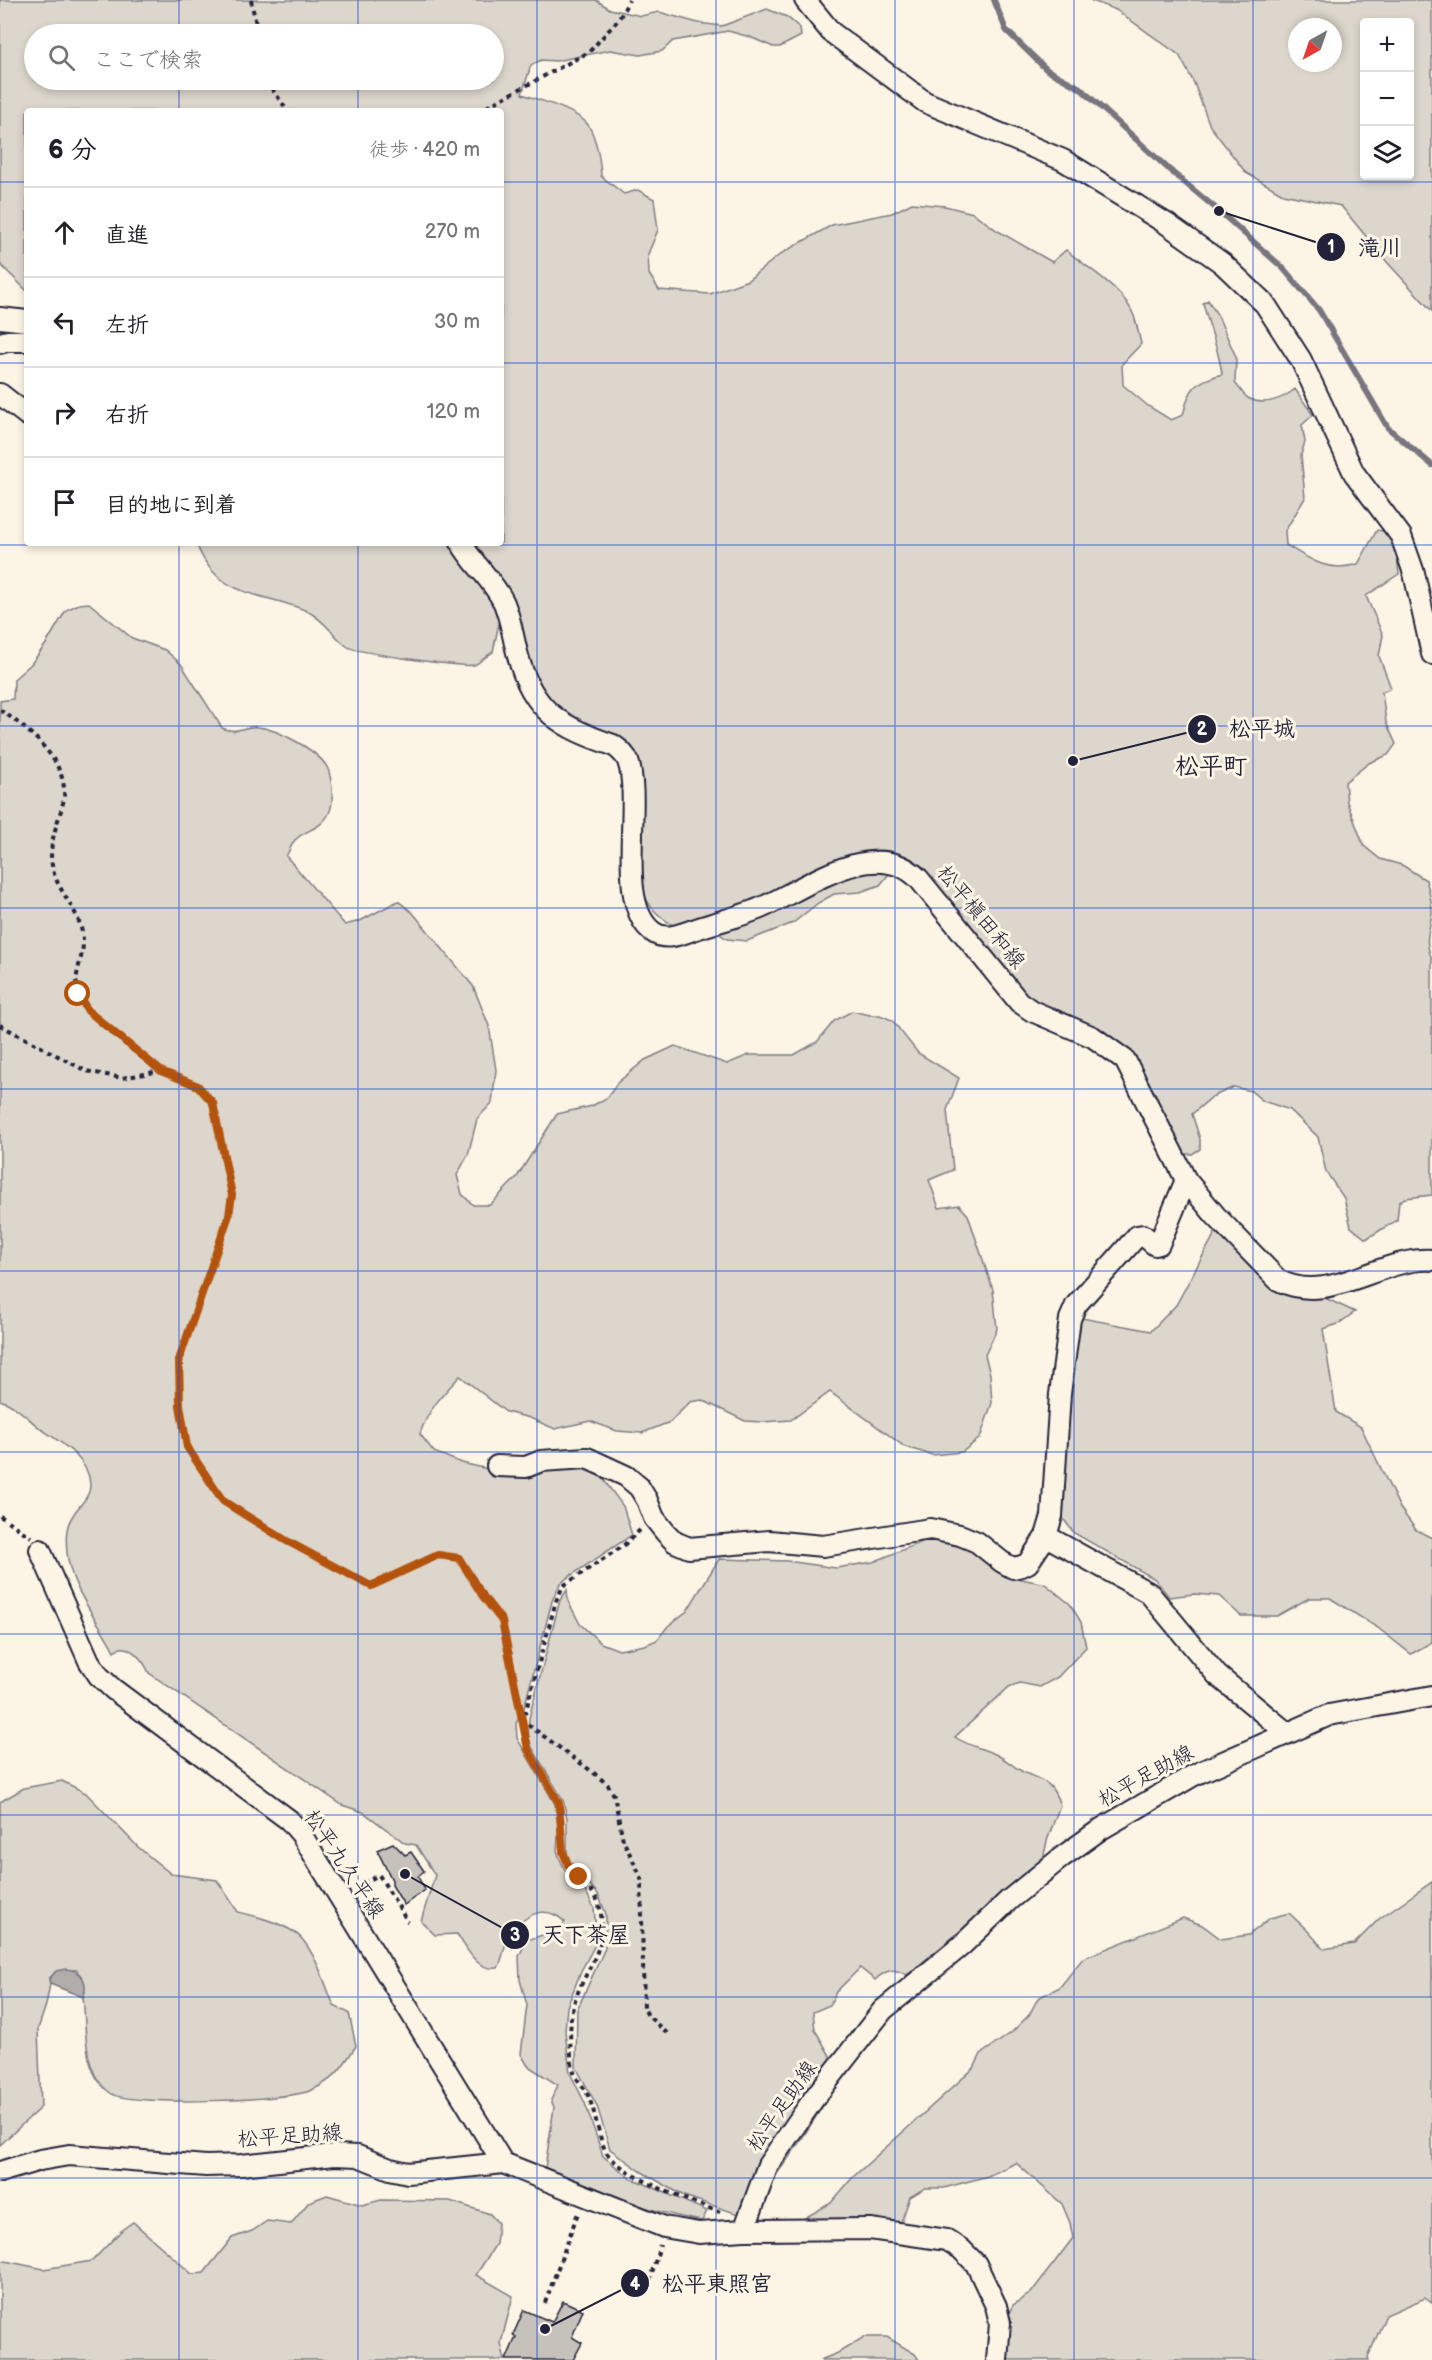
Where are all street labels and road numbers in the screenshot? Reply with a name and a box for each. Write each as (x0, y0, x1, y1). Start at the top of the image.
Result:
street label: 松平槇田和線 (932, 860, 1030, 974)
street label: 松平足助線 (1094, 1740, 1198, 1812)
street label: 松平九久平線 (298, 1805, 390, 1923)
street label: 松平足助線 (742, 2056, 822, 2156)
street label: 松平足助線 (237, 2120, 343, 2152)

